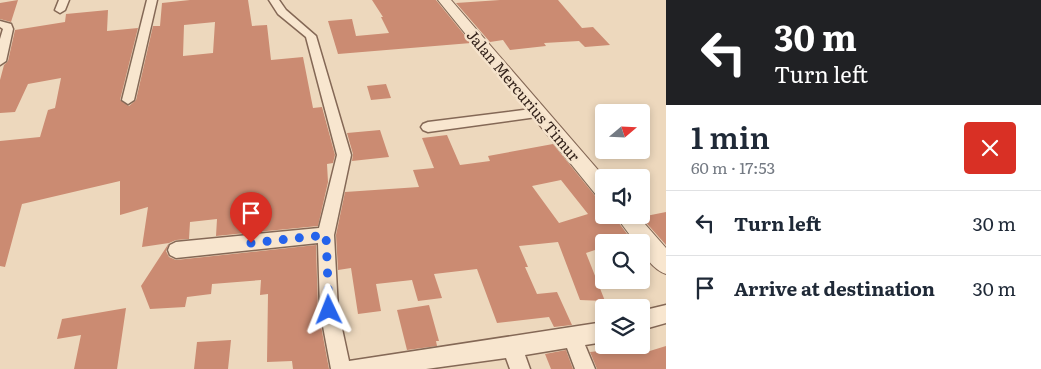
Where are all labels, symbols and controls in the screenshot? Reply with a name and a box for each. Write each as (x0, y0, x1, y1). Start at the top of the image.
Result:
text: 30 m (774, 10, 857, 62)
icon: left (691, 20, 756, 85)
street label: Jalan Mercurius Timur (462, 24, 586, 166)
text: Turn left (774, 57, 868, 90)
north arrow (595, 104, 650, 159)
map controls (595, 104, 650, 354)
text: 1 min (691, 114, 770, 158)
button: close (964, 122, 1016, 174)
text: 60 m · 17:53 (691, 155, 775, 179)
button: sound (595, 169, 650, 224)
pin (230, 192, 272, 243)
icon: arrive (237, 199, 265, 227)
icon: left (691, 209, 719, 237)
text: Turn left (734, 209, 821, 237)
text: 30 m (972, 209, 1016, 237)
button: search (595, 234, 650, 289)
icon: arrive (691, 274, 719, 302)
text: Arrive at destination (734, 274, 935, 302)
text: 30 m (972, 274, 1016, 302)
position arrow (302, 283, 354, 335)
button: layers (595, 299, 650, 354)

